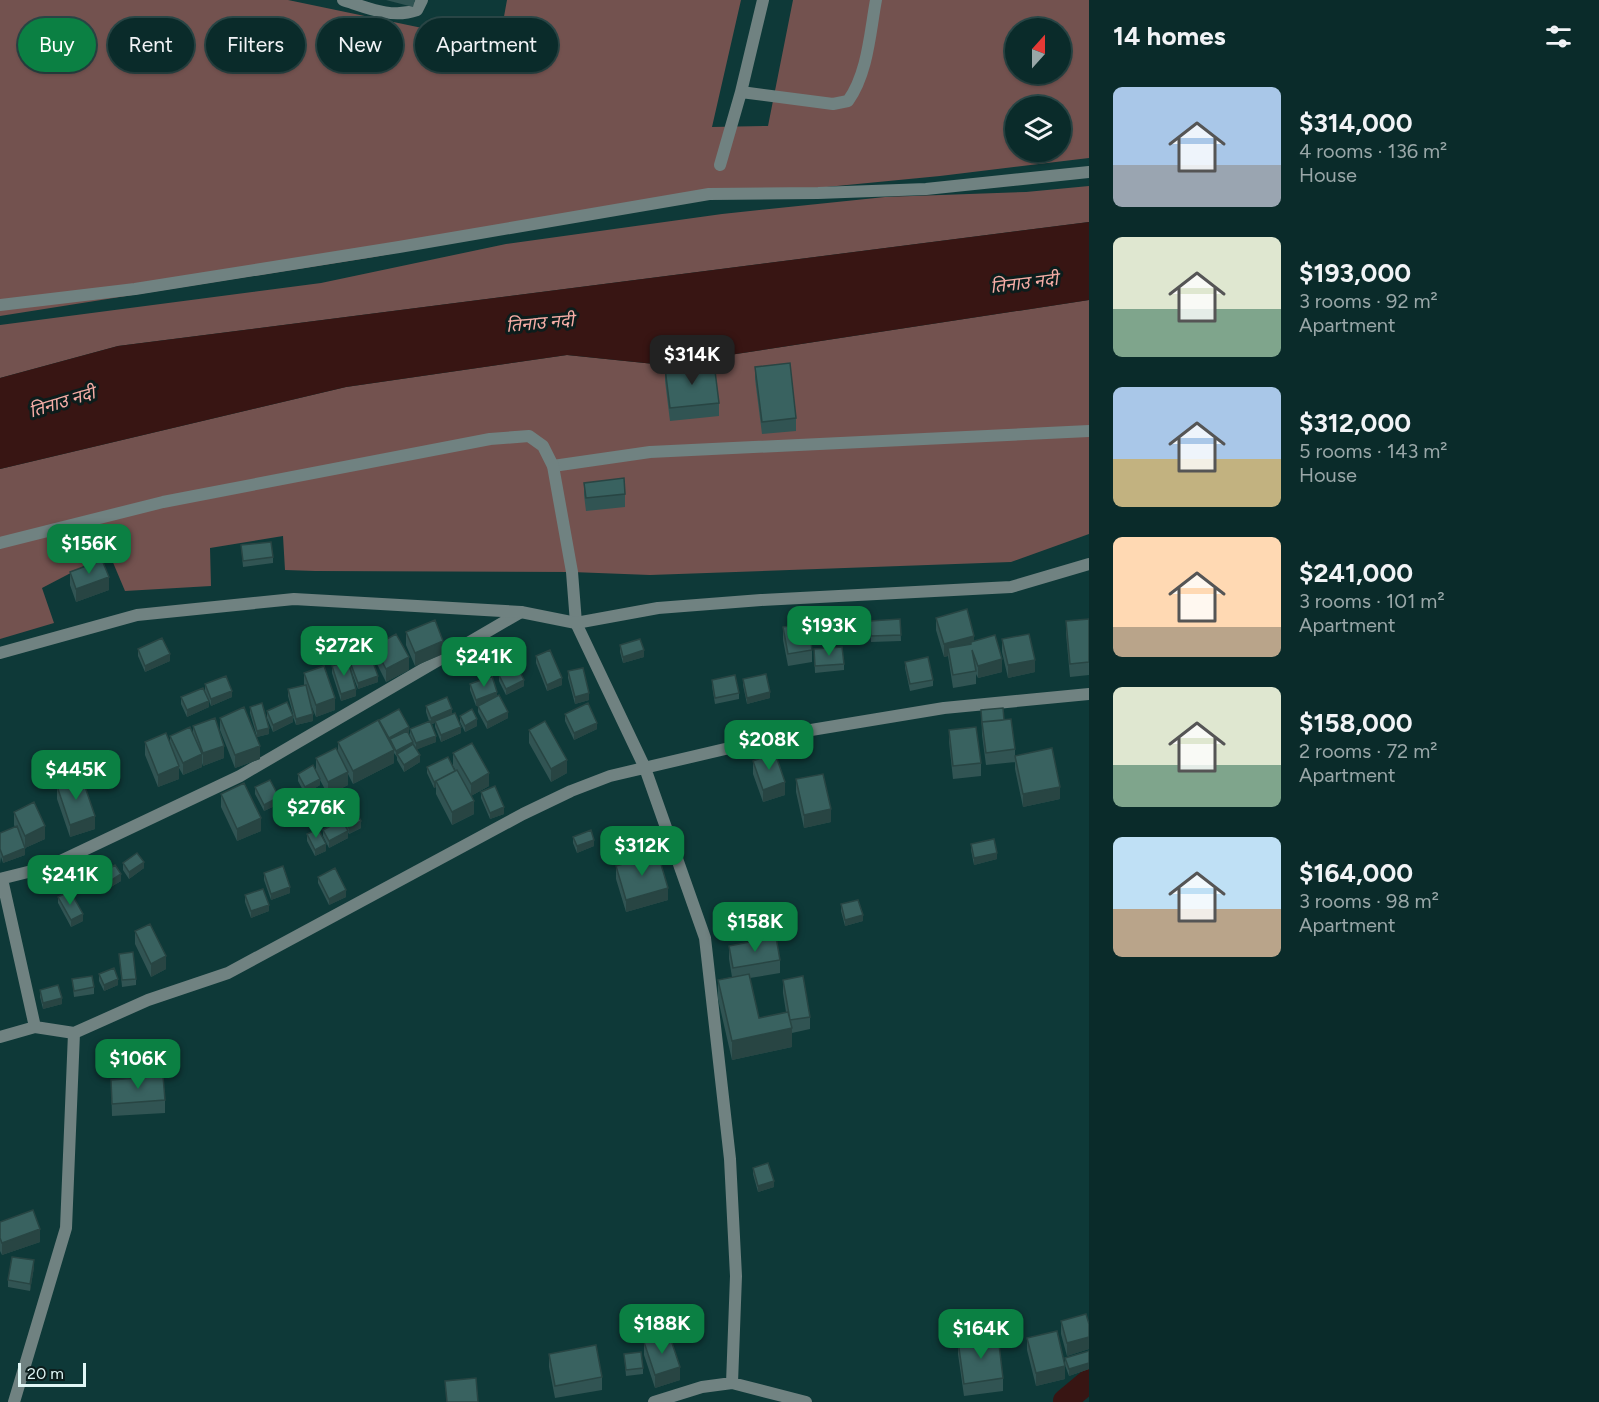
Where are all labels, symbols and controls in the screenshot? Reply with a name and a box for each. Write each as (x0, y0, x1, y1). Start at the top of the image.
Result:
chip: Buy (18, 18, 96, 72)
chip: Rent (108, 18, 194, 72)
chip: Filters (206, 18, 305, 72)
chip: New (317, 18, 403, 72)
chip: Apartment (415, 18, 558, 72)
north arrow (1005, 18, 1071, 84)
map controls (1005, 18, 1071, 162)
text: 14 homes (1113, 20, 1226, 52)
icon: filters (1542, 20, 1575, 53)
button: layers (1005, 96, 1071, 162)
text: $314,000 (1299, 107, 1413, 139)
icon: home (1161, 111, 1233, 183)
text: 4 rooms · 136 m² (1299, 139, 1447, 163)
text: House (1299, 163, 1357, 187)
text: $193,000 (1299, 257, 1411, 289)
icon: home (1161, 261, 1233, 333)
water label: तिनाउ नदी (989, 268, 1062, 298)
text: 3 rooms · 92 m² (1299, 289, 1438, 313)
water label: तिनाउ नदी (505, 309, 578, 337)
text: Apartment (1299, 313, 1396, 337)
pin: $314K (650, 335, 734, 386)
text: $314K (664, 342, 720, 366)
water label: तिनाउ नदी (26, 381, 101, 422)
text: $312,000 (1299, 407, 1411, 439)
icon: home (1161, 411, 1233, 483)
text: 5 rooms · 143 m² (1299, 439, 1447, 463)
text: House (1299, 463, 1357, 487)
pin: $156K (47, 524, 131, 575)
text: $156K (61, 531, 117, 555)
text: $241,000 (1299, 557, 1413, 589)
icon: home (1161, 561, 1233, 633)
text: 3 rooms · 101 m² (1299, 589, 1445, 613)
pin: $193K (787, 606, 871, 657)
text: $193K (801, 613, 857, 637)
text: Apartment (1299, 613, 1396, 637)
pin: $272K (302, 626, 386, 677)
text: $272K (315, 633, 373, 657)
pin: $241K (442, 637, 526, 688)
text: $241K (455, 644, 513, 668)
text: $158,000 (1299, 707, 1413, 739)
icon: home (1161, 711, 1233, 783)
pin: $208K (727, 720, 811, 771)
text: $208K (738, 727, 800, 751)
text: 2 rooms · 72 m² (1299, 739, 1437, 763)
pin: $445K (34, 750, 118, 801)
text: $445K (45, 757, 107, 781)
text: Apartment (1299, 763, 1396, 787)
pin: $276K (274, 788, 358, 839)
text: $276K (287, 795, 345, 819)
pin: $312K (600, 826, 684, 877)
text: $312K (614, 833, 670, 857)
pin: $241K (28, 855, 112, 906)
text: $164,000 (1299, 857, 1413, 889)
icon: home (1161, 861, 1233, 933)
text: $241K (41, 862, 99, 886)
text: 3 rooms · 98 m² (1299, 889, 1439, 913)
pin: $158K (713, 902, 797, 953)
text: $158K (727, 909, 783, 933)
text: Apartment (1299, 913, 1396, 937)
pin: $106K (96, 1039, 180, 1090)
text: $106K (109, 1046, 167, 1070)
pin: $188K (620, 1304, 704, 1355)
pin: $164K (939, 1309, 1023, 1360)
text: $188K (633, 1311, 691, 1335)
text: $164K (952, 1316, 1010, 1340)
scale bar (18, 1360, 86, 1388)
text: 20 m (27, 1364, 64, 1383)

